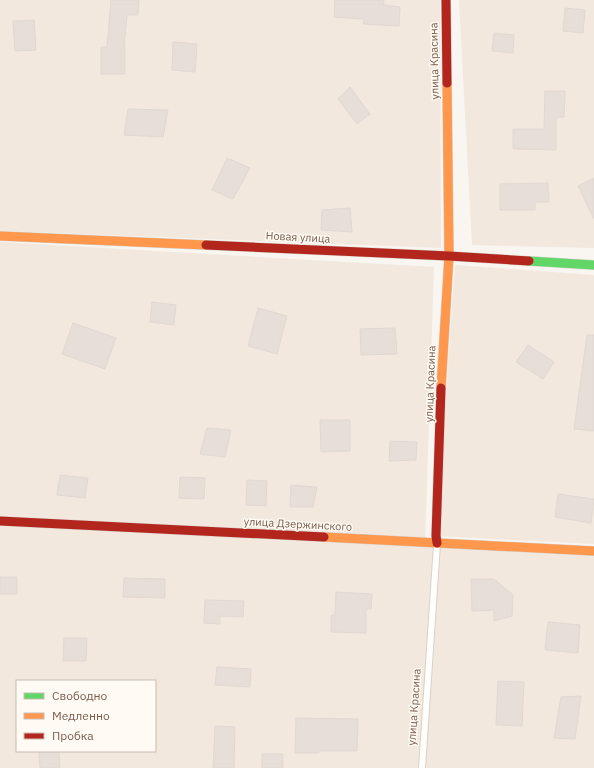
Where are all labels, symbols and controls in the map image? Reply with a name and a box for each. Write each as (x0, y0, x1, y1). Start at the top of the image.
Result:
street label: улица Красина (426, 22, 442, 100)
street label: Новая улица (265, 228, 331, 246)
street label: улица Красина (422, 345, 438, 423)
street label: улица Дзержинского (243, 514, 353, 534)
street label: улица Красина (404, 668, 424, 746)
legend (16, 680, 156, 752)
text: Свободно (52, 688, 108, 703)
text: Медленно (52, 708, 110, 723)
text: Пробка (52, 728, 94, 743)

